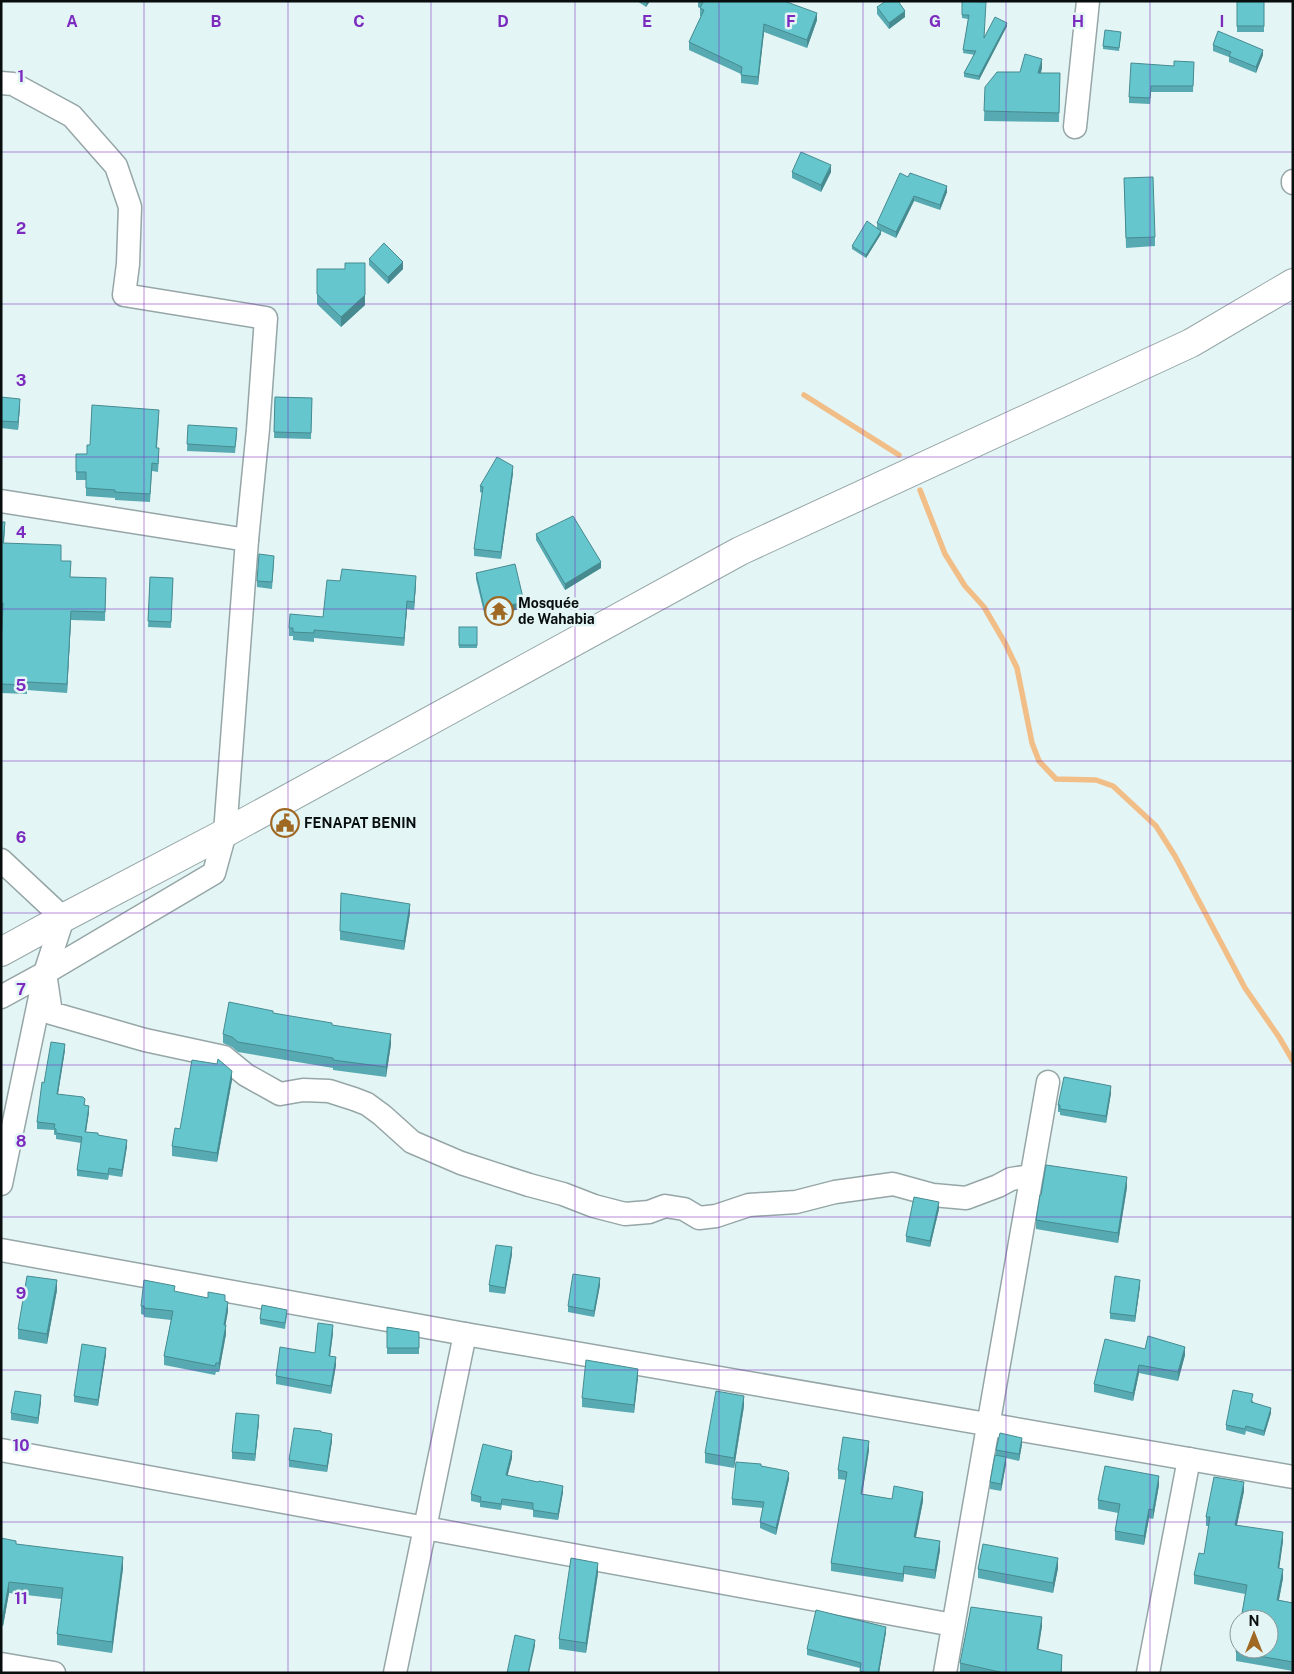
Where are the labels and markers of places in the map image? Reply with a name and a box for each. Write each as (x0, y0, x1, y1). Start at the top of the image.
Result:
place label: Mosquée de Wahabia (518, 595, 595, 627)
temple icon: Mosquée de Wahabia (484, 596, 514, 626)
public building icon: FENAPAT BENIN (270, 808, 300, 838)
place label: FENAPAT BENIN (304, 815, 416, 831)

